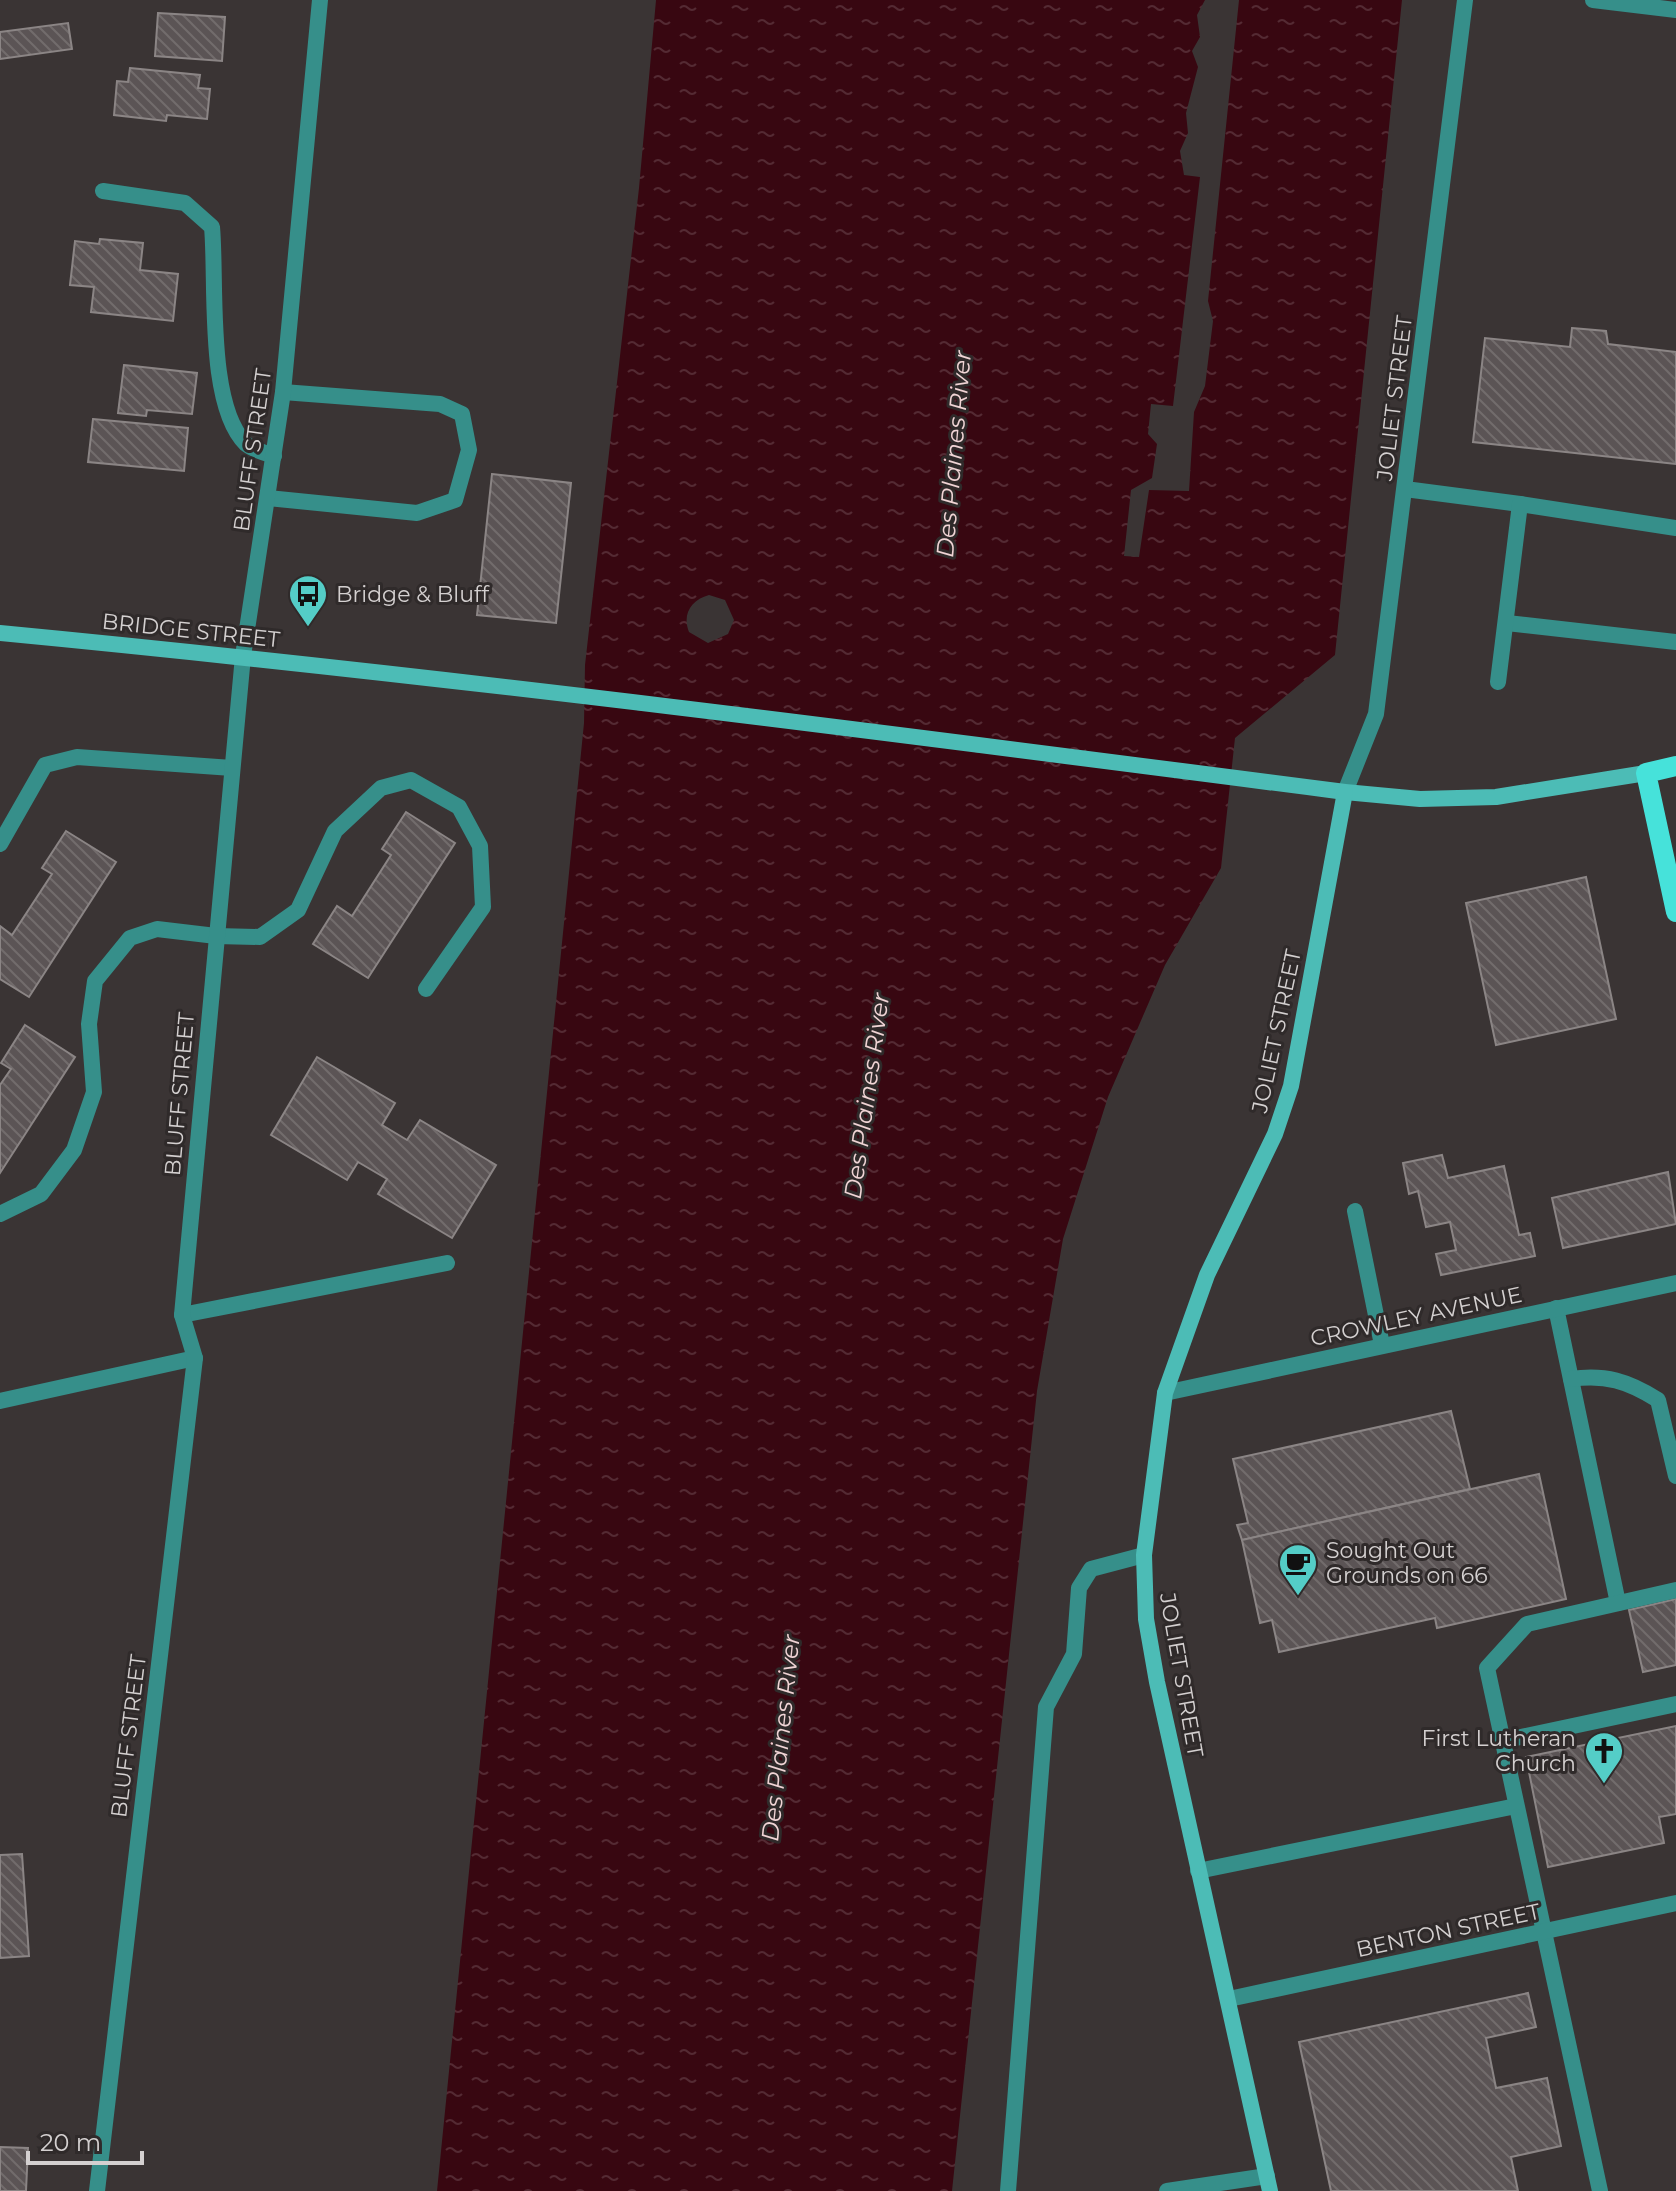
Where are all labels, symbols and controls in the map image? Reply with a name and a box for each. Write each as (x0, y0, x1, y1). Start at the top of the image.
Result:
street label: JOLIET STREET (1371, 314, 1418, 483)
water label: Des Plaines River (930, 348, 977, 559)
street label: BLUFF STREET (228, 367, 277, 533)
bus stop icon: Bridge & Bluff (287, 573, 329, 628)
place label: Bridge & Bluff (336, 581, 490, 608)
street label: BRIDGE STREET (101, 608, 282, 653)
street label: JOLIET STREET (1246, 947, 1307, 1116)
water label: Des Plaines River (838, 990, 896, 1201)
street label: BLUFF STREET (159, 1011, 200, 1177)
street label: CROWLEY AVENUE (1308, 1281, 1524, 1352)
place label: Sought Out Grounds on 66 (1326, 1537, 1488, 1589)
cafe icon: Sought Out Grounds on 66 (1277, 1542, 1319, 1597)
street label: JOLIET STREET (1154, 1590, 1209, 1760)
water label: Des Plaines River (755, 1632, 806, 1843)
street label: BLUFF STREET (105, 1653, 152, 1819)
place label: First Lutheran Church (1422, 1725, 1576, 1777)
church icon: First Lutheran Church (1583, 1730, 1625, 1785)
street label: BENTON STREET (1354, 1898, 1543, 1963)
scale bar (28, 2115, 142, 2165)
text: 20 m (40, 2128, 101, 2157)

